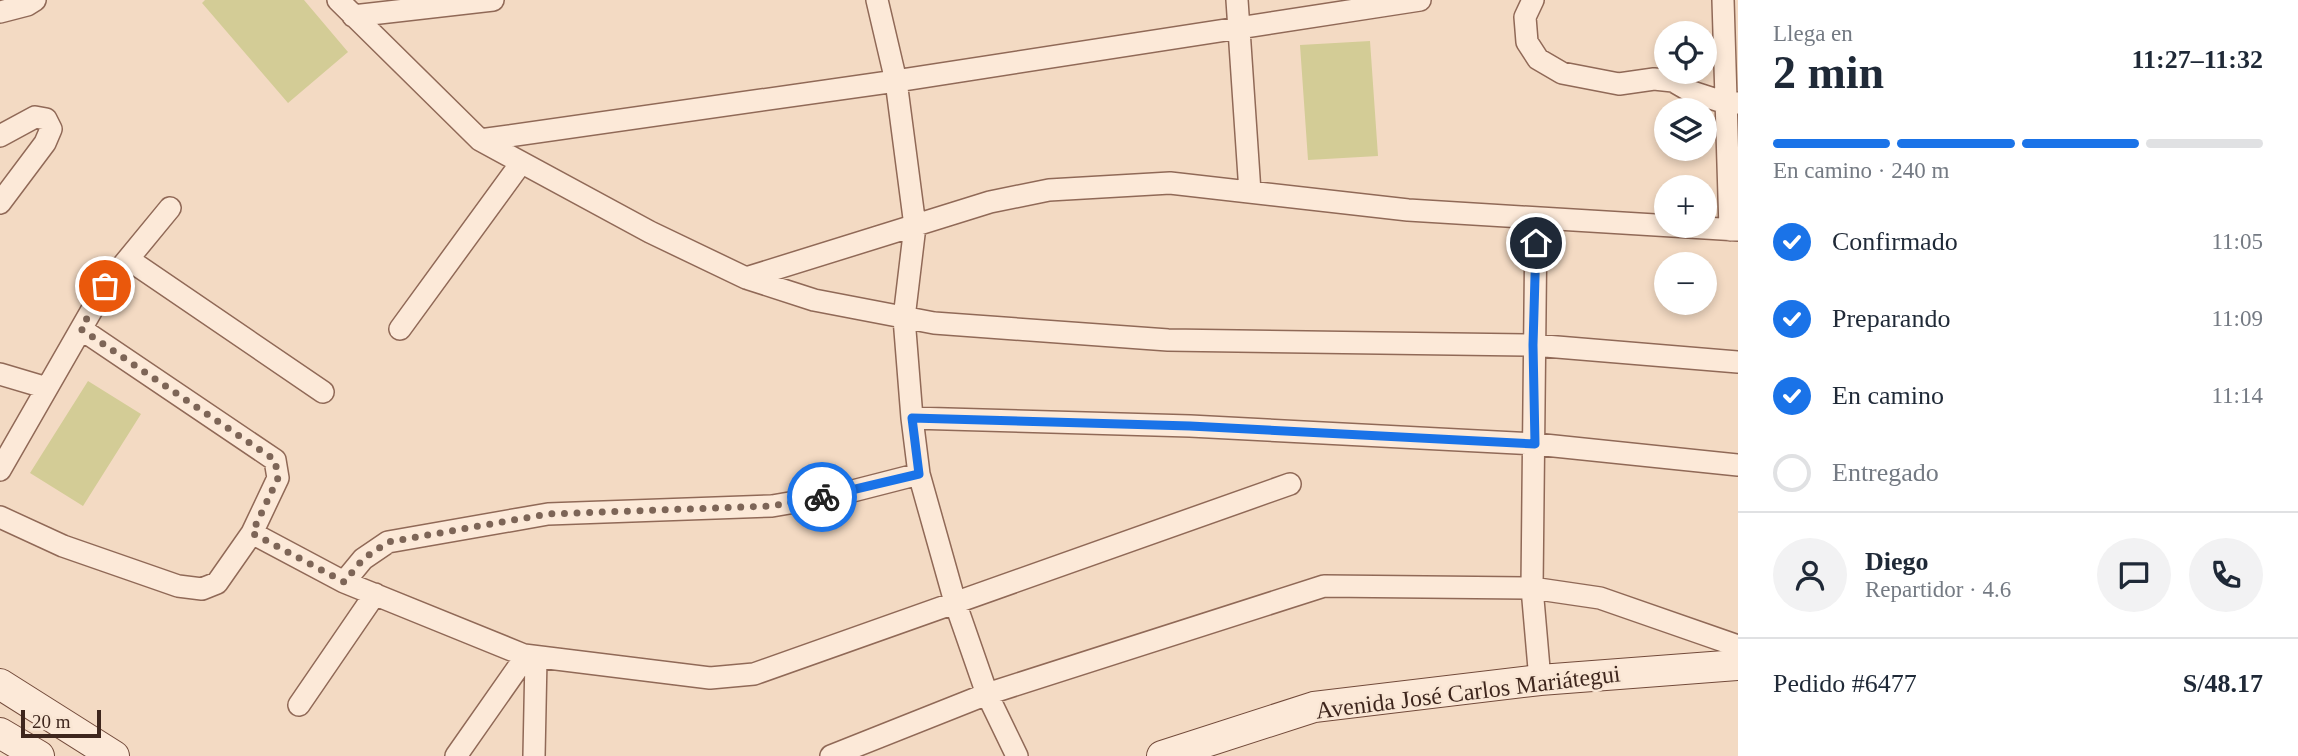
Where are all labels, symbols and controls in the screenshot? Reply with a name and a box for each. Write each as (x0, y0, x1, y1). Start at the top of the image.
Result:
map controls (1654, 21, 1717, 315)
button: locate (1654, 21, 1717, 84)
text: Llega en (1773, 21, 1853, 46)
text: 11:27–11:32 (2132, 45, 2263, 74)
text: 2 min (1773, 47, 1884, 98)
button: layers (1654, 98, 1717, 161)
text: En camino · 240 m (1773, 158, 1949, 183)
button: + (1654, 175, 1717, 238)
pin (1506, 213, 1566, 273)
icon: check (1773, 223, 1811, 261)
icon: home (1517, 224, 1555, 262)
text: Confirmado (1832, 227, 1958, 256)
text: 11:05 (2211, 229, 2263, 254)
button: − (1654, 252, 1717, 315)
pin (75, 256, 135, 316)
icon: bag (86, 267, 124, 305)
icon: check (1773, 300, 1811, 338)
text: Preparando (1832, 304, 1950, 333)
text: 11:09 (2211, 306, 2263, 331)
icon: check (1773, 377, 1811, 415)
text: En camino (1832, 381, 1944, 410)
text: 11:14 (2211, 383, 2263, 408)
text: Entregado (1832, 458, 1939, 487)
courier (787, 462, 857, 532)
icon: bike (803, 478, 841, 516)
button: person (1773, 538, 1847, 612)
button: chat (2097, 538, 2171, 612)
button: phone (2189, 538, 2263, 612)
text: Diego (1865, 547, 1929, 576)
text: Repartidor · 4.6 (1865, 577, 2011, 602)
street label: Avenida José Carlos Mariátegui (1314, 660, 1622, 724)
text: Pedido #6477 (1773, 669, 1917, 698)
text: S/48.17 (2183, 669, 2263, 698)
scale bar (21, 707, 102, 739)
text: 20 m (32, 711, 71, 732)

